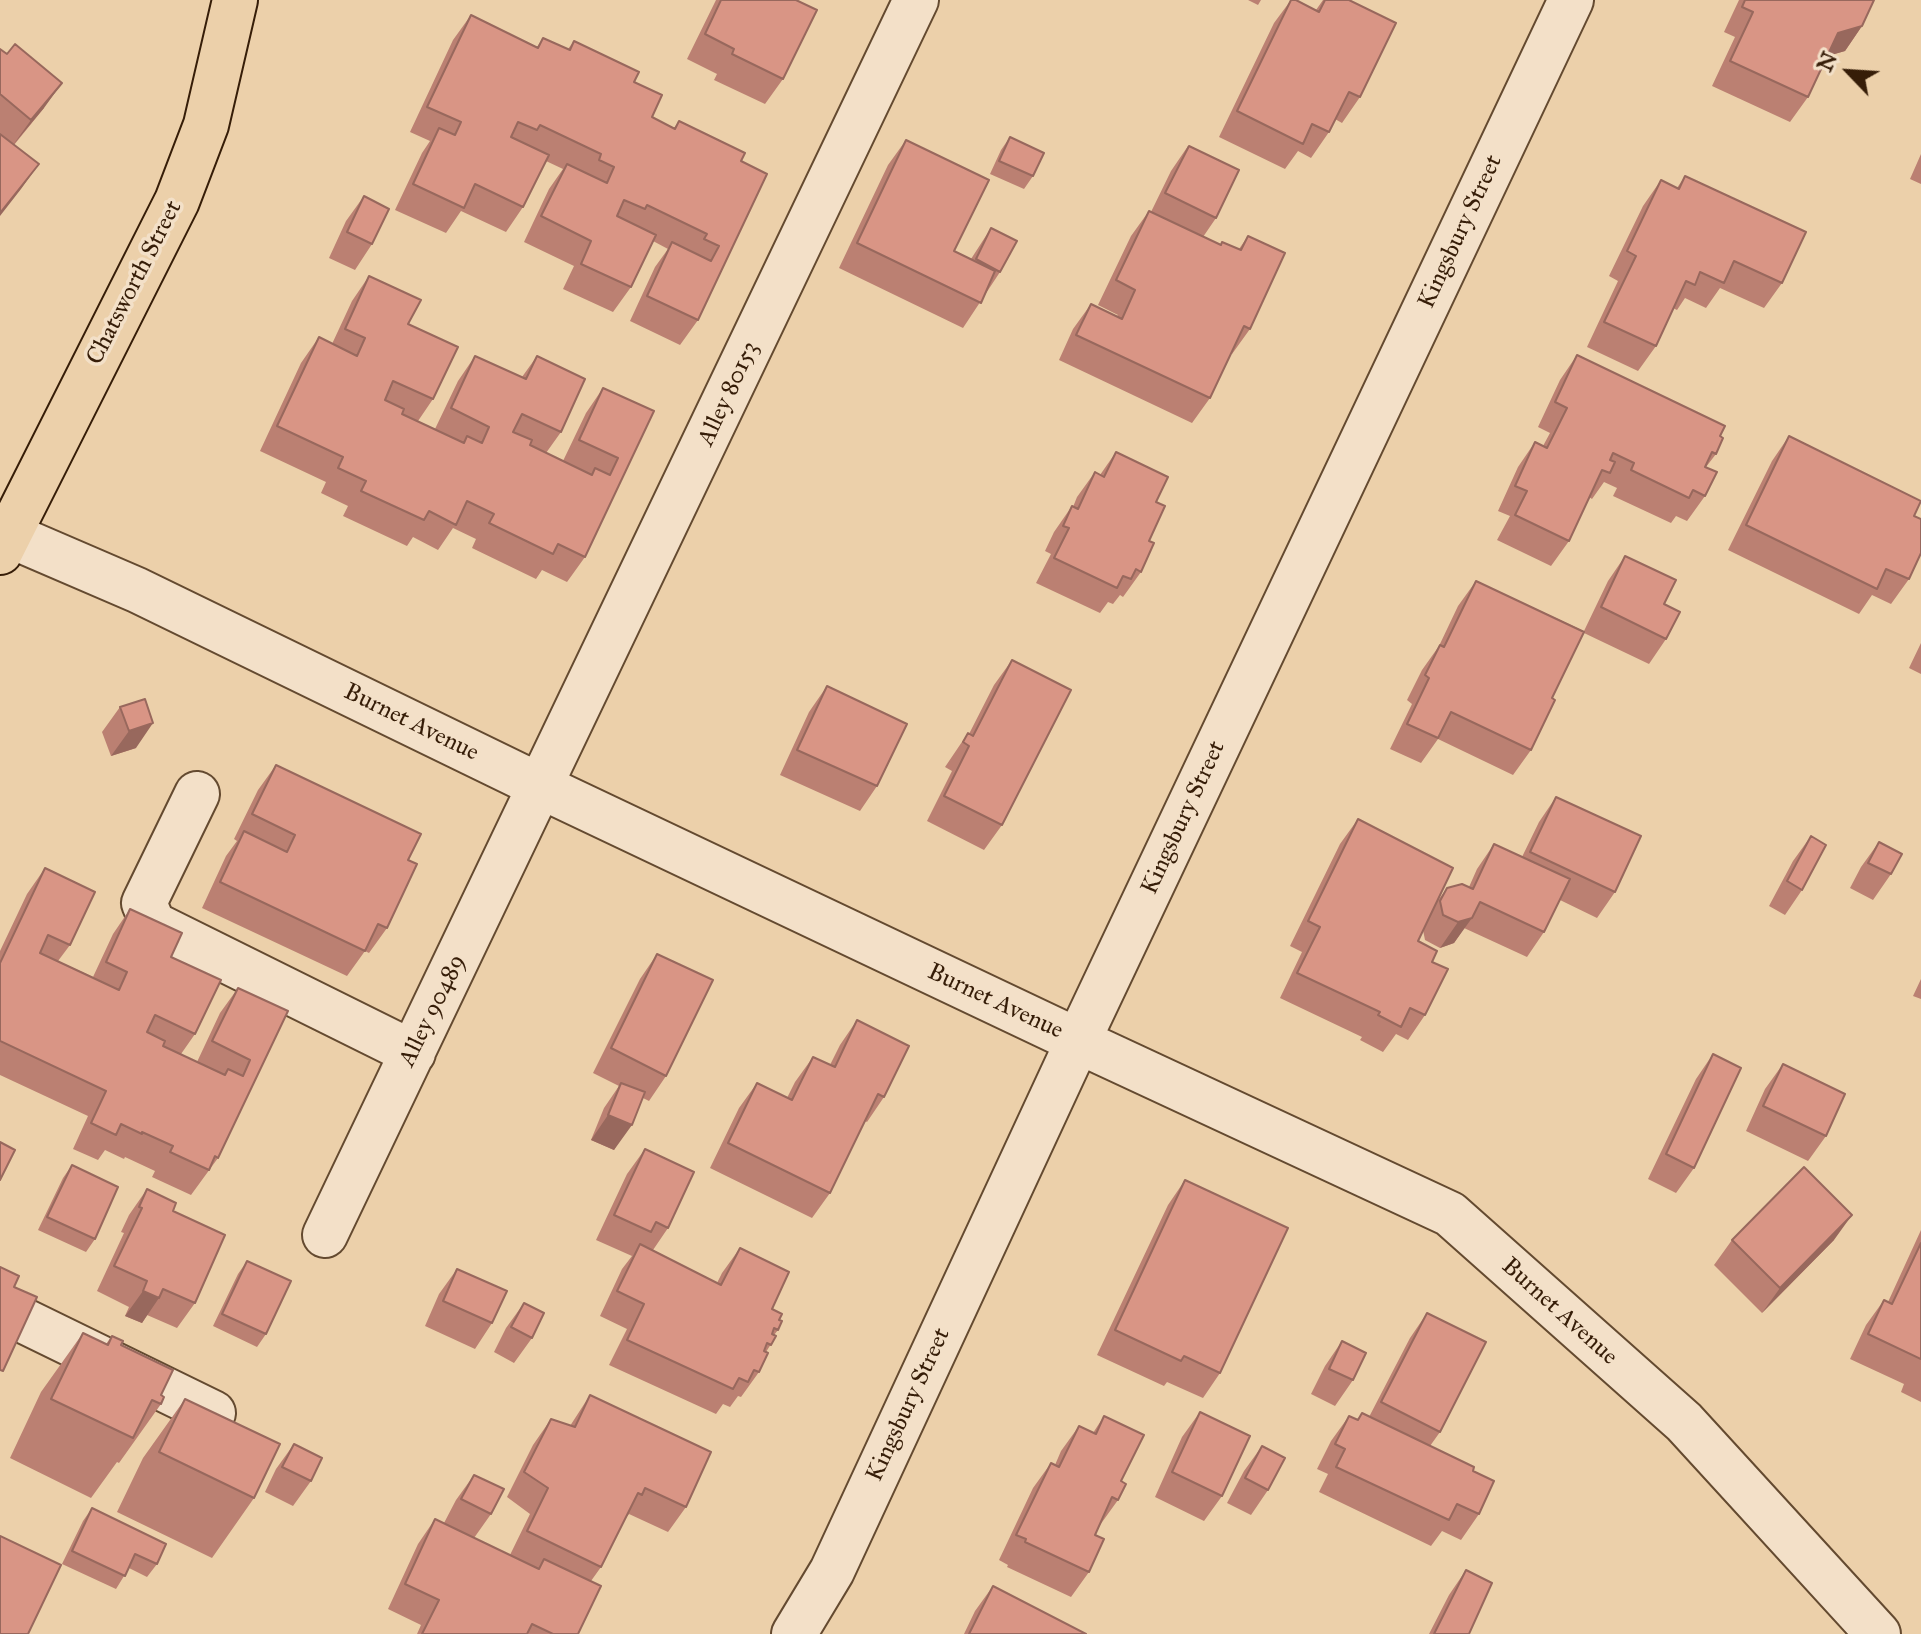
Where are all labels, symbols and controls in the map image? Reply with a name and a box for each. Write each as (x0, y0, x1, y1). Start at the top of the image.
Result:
north arrow (1809, 32, 1889, 112)
text: N (1811, 47, 1843, 76)
street label: Kingsbury Street (1413, 151, 1509, 313)
street label: Chatsworth Street (81, 196, 189, 370)
street label: Alley 80153 (692, 337, 766, 451)
street label: Burnet Avenue (339, 678, 483, 768)
street label: Kingsbury Street (1136, 737, 1232, 899)
street label: Alley 90489 (393, 950, 473, 1072)
street label: Burnet Avenue (923, 958, 1067, 1046)
street label: Burnet Avenue (1495, 1252, 1623, 1372)
street label: Kingsbury Street (861, 1324, 957, 1486)

